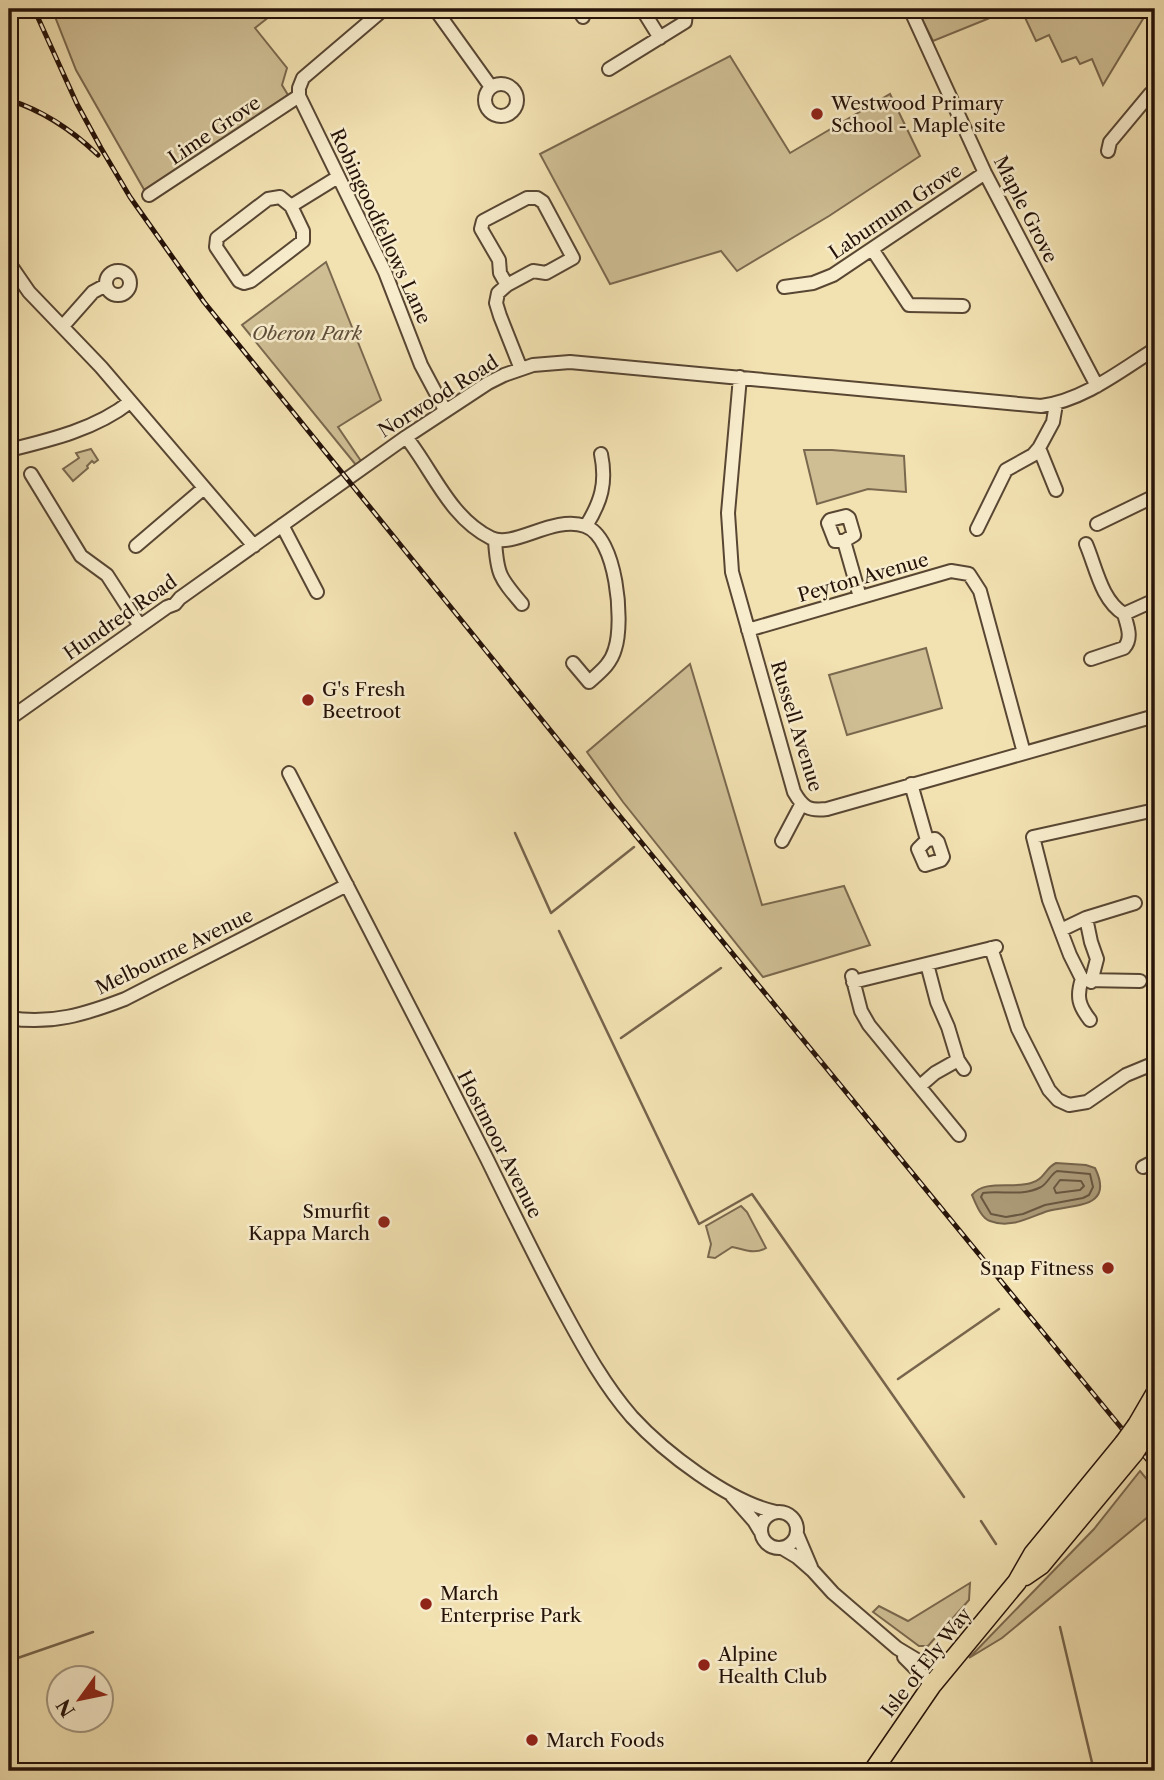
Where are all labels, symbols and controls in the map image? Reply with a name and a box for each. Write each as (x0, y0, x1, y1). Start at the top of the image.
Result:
street label: Lime Grove (164, 91, 265, 170)
place label: Westwood Primary School - Maple site (830, 92, 1006, 137)
marker: Westwood Primary School - Maple site (809, 106, 825, 122)
street label: Robingoodfellows Lane (325, 125, 436, 327)
street label: Maple Grove (989, 152, 1062, 266)
street label: Laburnum Grove (825, 159, 966, 264)
park label: Oberon Park (252, 322, 362, 345)
street label: Norwood Road (374, 350, 503, 442)
street label: Peyton Avenue (795, 548, 931, 607)
street label: Hundred Road (59, 570, 182, 665)
street label: Russell Avenue (766, 658, 827, 794)
place label: G's Fresh Beetroot (322, 678, 406, 723)
marker: G's Fresh Beetroot (300, 692, 316, 708)
street label: Melbourne Avenue (92, 903, 257, 1000)
street label: Hostmoor Avenue (452, 1066, 547, 1222)
place label: Smurfit Kappa March (248, 1200, 370, 1245)
marker: Smurfit Kappa March (376, 1214, 392, 1230)
place label: Snap Fitness (980, 1257, 1094, 1280)
marker: Snap Fitness (1100, 1260, 1116, 1276)
place label: March Enterprise Park (440, 1582, 582, 1627)
marker: March Enterprise Park (418, 1596, 434, 1612)
street label: Isle of Ely Way (877, 1603, 976, 1721)
place label: Alpine Health Club (717, 1643, 827, 1688)
marker: Alpine Health Club (696, 1657, 712, 1673)
north arrow (46, 1664, 116, 1734)
text: N (52, 1695, 80, 1721)
place label: March Foods (546, 1729, 664, 1752)
marker: March Foods (524, 1732, 540, 1748)

